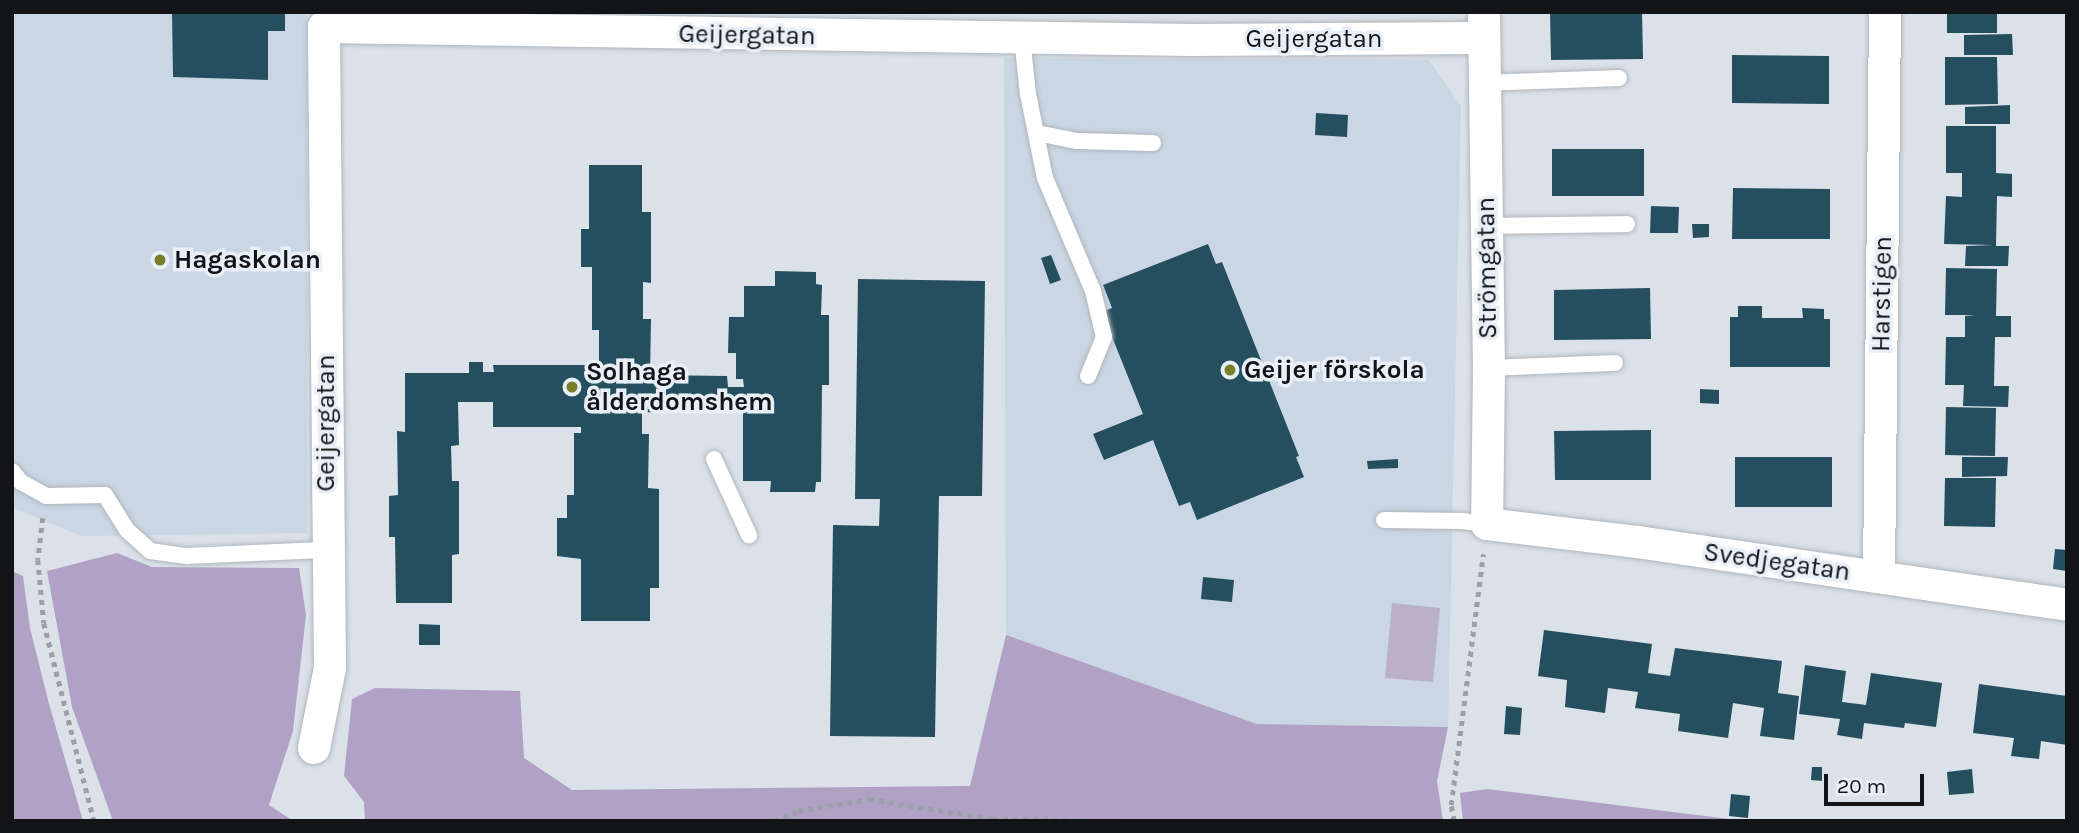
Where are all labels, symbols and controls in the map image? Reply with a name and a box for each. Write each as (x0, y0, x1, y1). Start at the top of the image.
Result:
street label: Geijergatan (678, 18, 816, 52)
street label: Geijergatan (1245, 23, 1383, 55)
street label: Strömgatan (1470, 197, 1504, 339)
street label: Harstigen (1865, 236, 1899, 352)
place label: Hagaskolan (174, 244, 321, 276)
marker: Hagaskolan (152, 252, 168, 268)
street label: Geijergatan (310, 354, 342, 492)
place label: Geijer förskola (1244, 354, 1425, 386)
place label: Solhaga ålderdomshem (586, 356, 773, 418)
marker: Geijer förskola (1222, 362, 1238, 378)
marker: Solhaga ålderdomshem (564, 379, 580, 395)
street label: Svedjegatan (1702, 536, 1852, 588)
scale bar (1827, 760, 1927, 804)
text: 20 m (1837, 774, 1886, 798)

